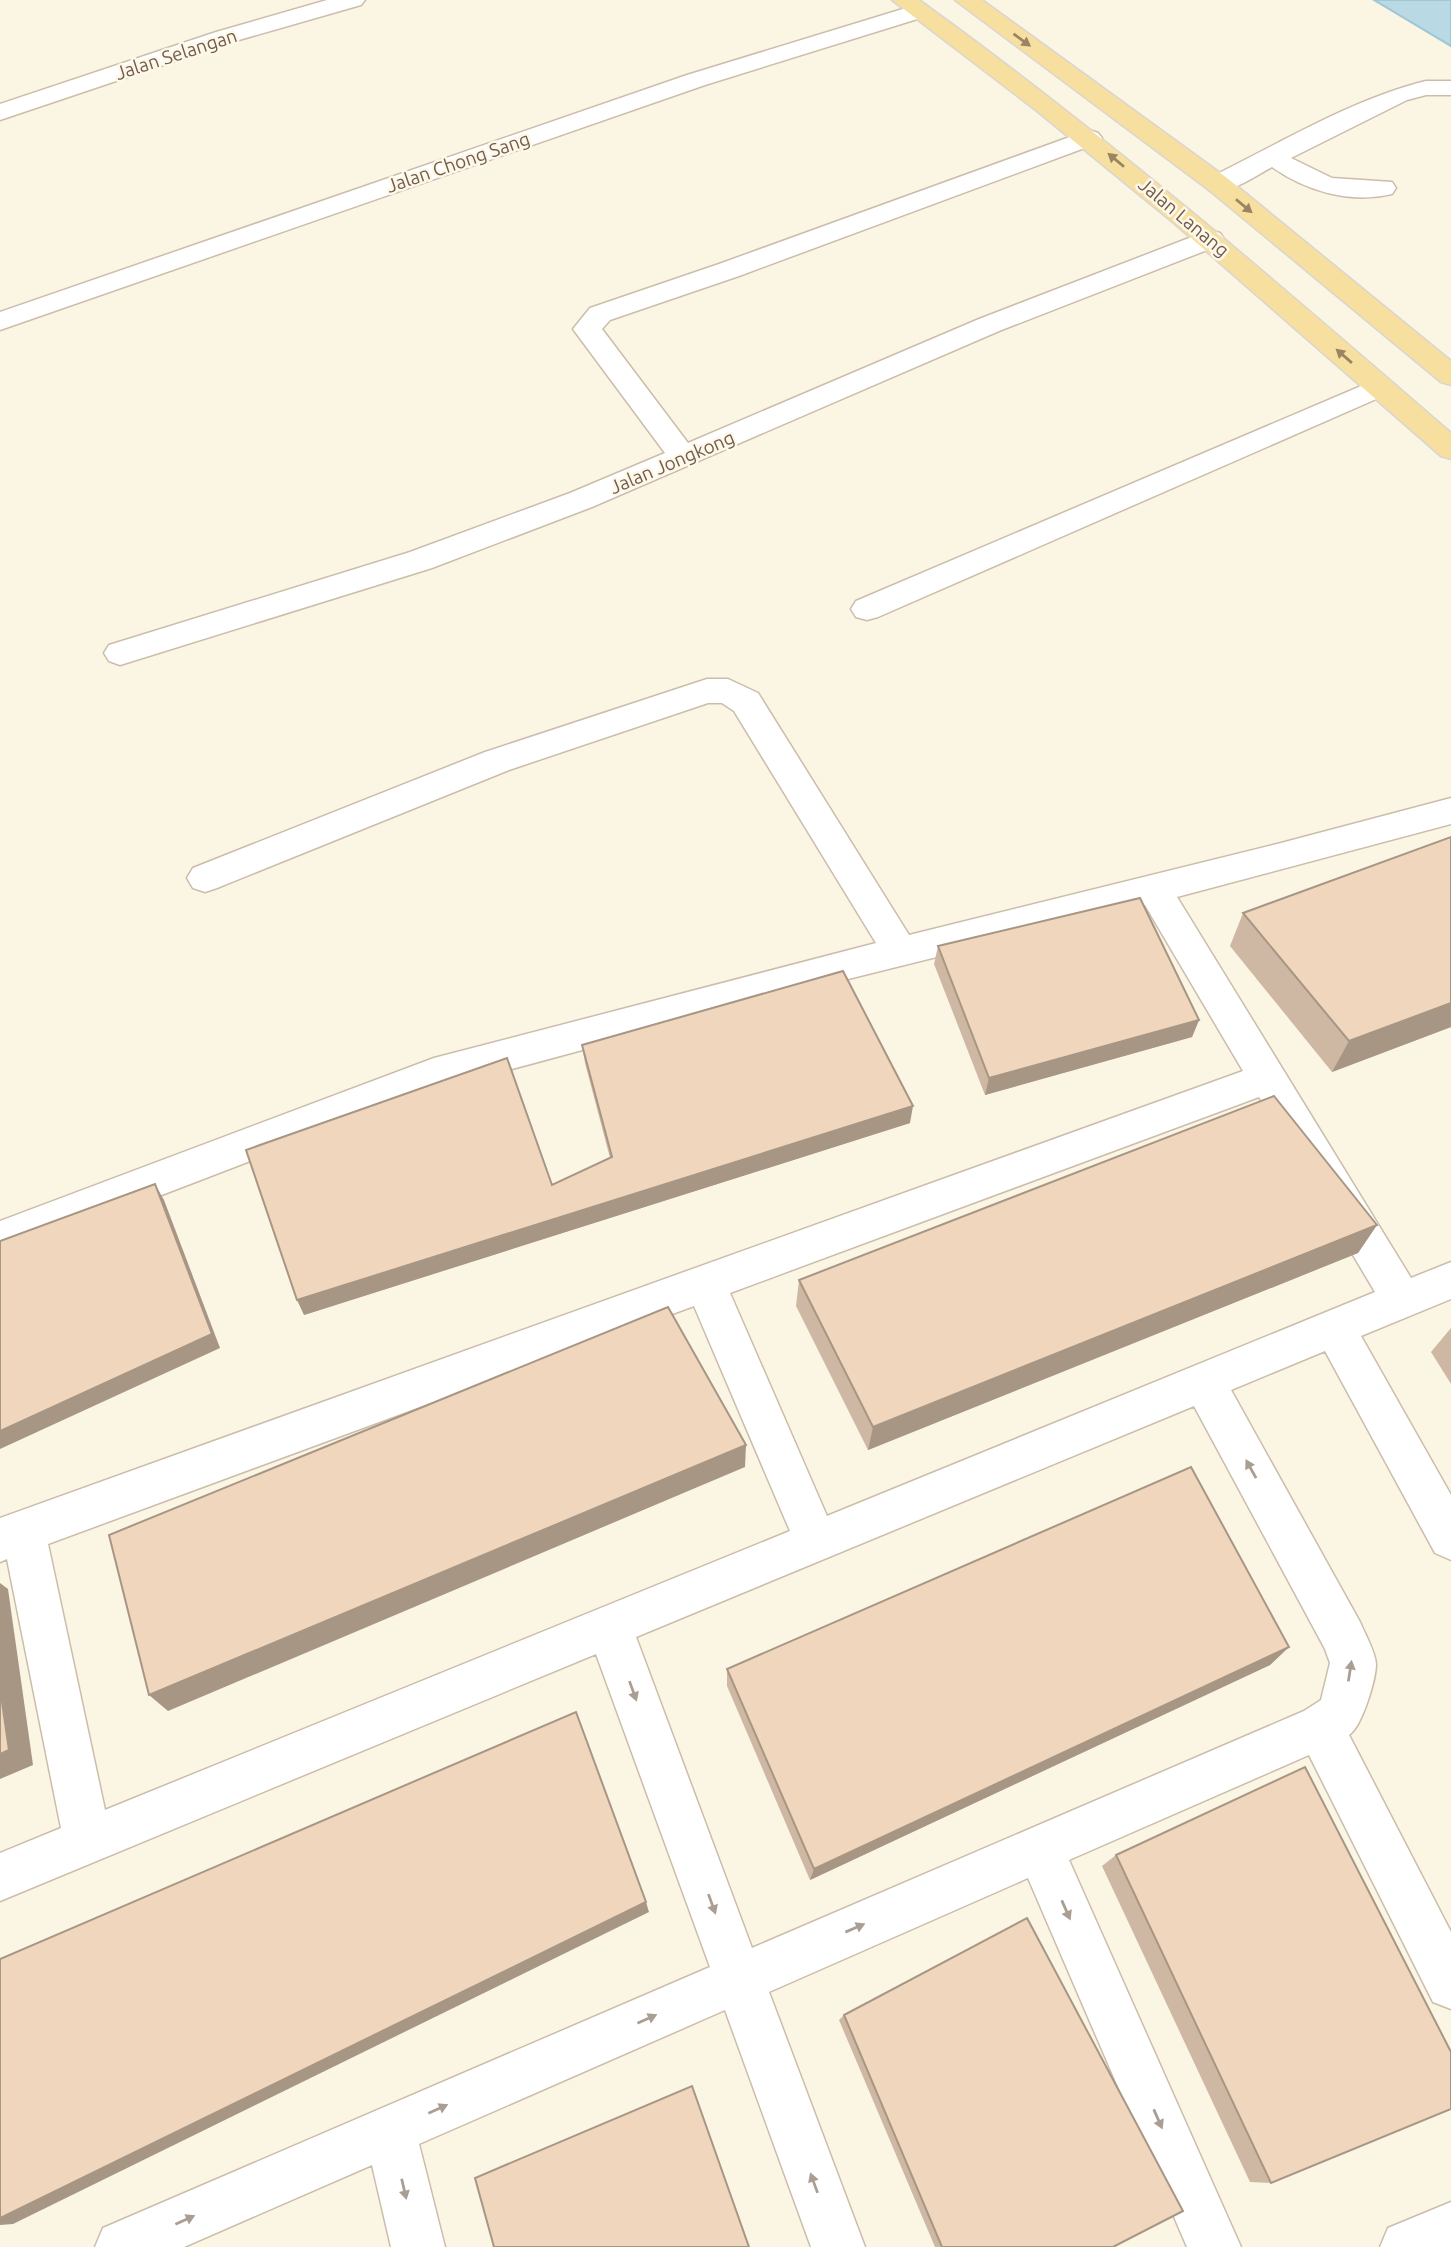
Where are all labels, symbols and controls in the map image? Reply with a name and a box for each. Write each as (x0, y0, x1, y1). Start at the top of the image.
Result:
street label: Jalan Selangan (112, 24, 240, 84)
one-way arrow (1013, 33, 1031, 47)
street label: Jalan Chong Sang (383, 127, 533, 197)
one-way arrow (1107, 153, 1124, 168)
street label: Jalan Lanang (1134, 173, 1234, 261)
one-way arrow (1234, 198, 1252, 213)
one-way arrow (1336, 348, 1353, 364)
street label: Jalan Jongkong (606, 426, 738, 498)
one-way arrow (1245, 1459, 1257, 1479)
one-way arrow (1344, 1660, 1355, 1682)
one-way arrow (628, 1680, 639, 1701)
one-way arrow (707, 1894, 718, 1915)
one-way arrow (1061, 1900, 1072, 1921)
one-way arrow (845, 1922, 865, 1934)
one-way arrow (636, 2013, 657, 2024)
one-way arrow (428, 2103, 448, 2115)
one-way arrow (1152, 2109, 1164, 2129)
one-way arrow (809, 2172, 820, 2193)
one-way arrow (399, 2178, 410, 2200)
one-way arrow (174, 2214, 195, 2225)

